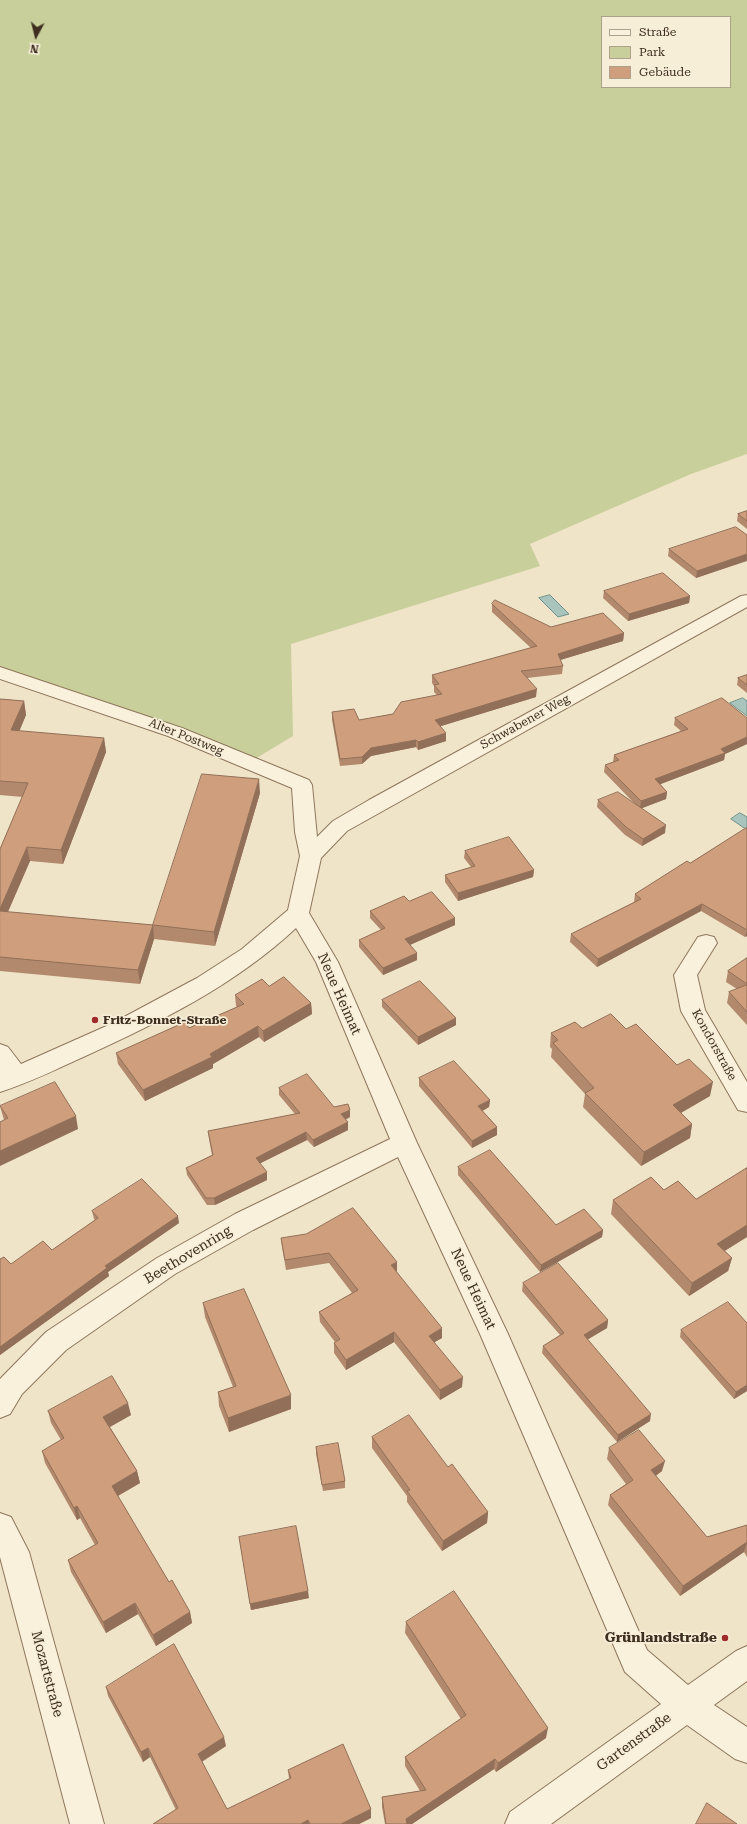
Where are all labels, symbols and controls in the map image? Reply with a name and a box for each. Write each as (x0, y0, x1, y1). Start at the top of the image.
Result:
north arrow (16, 16, 56, 56)
legend (601, 16, 731, 88)
text: Straße (639, 25, 676, 39)
text: N (29, 41, 39, 55)
text: Park (639, 45, 665, 59)
text: Gebäude (639, 65, 691, 79)
street label: Schwabener Weg (478, 691, 572, 753)
street label: Alter Postweg (147, 715, 225, 759)
street label: Neue Heimat (313, 950, 365, 1038)
street label: Kondorstraße (689, 1007, 739, 1083)
place label: Fritz-Bonnet-Straße (103, 1013, 227, 1027)
marker: Fritz-Bonnet-Straße (90, 1015, 100, 1025)
street label: Beethovenring (141, 1222, 235, 1288)
street label: Neue Heimat (447, 1246, 499, 1332)
street label: Mozartstraße (27, 1629, 67, 1719)
place label: Grünlandstraße (605, 1630, 717, 1646)
marker: Grünlandstraße (720, 1633, 730, 1643)
street label: Gartenstraße (593, 1709, 675, 1775)

